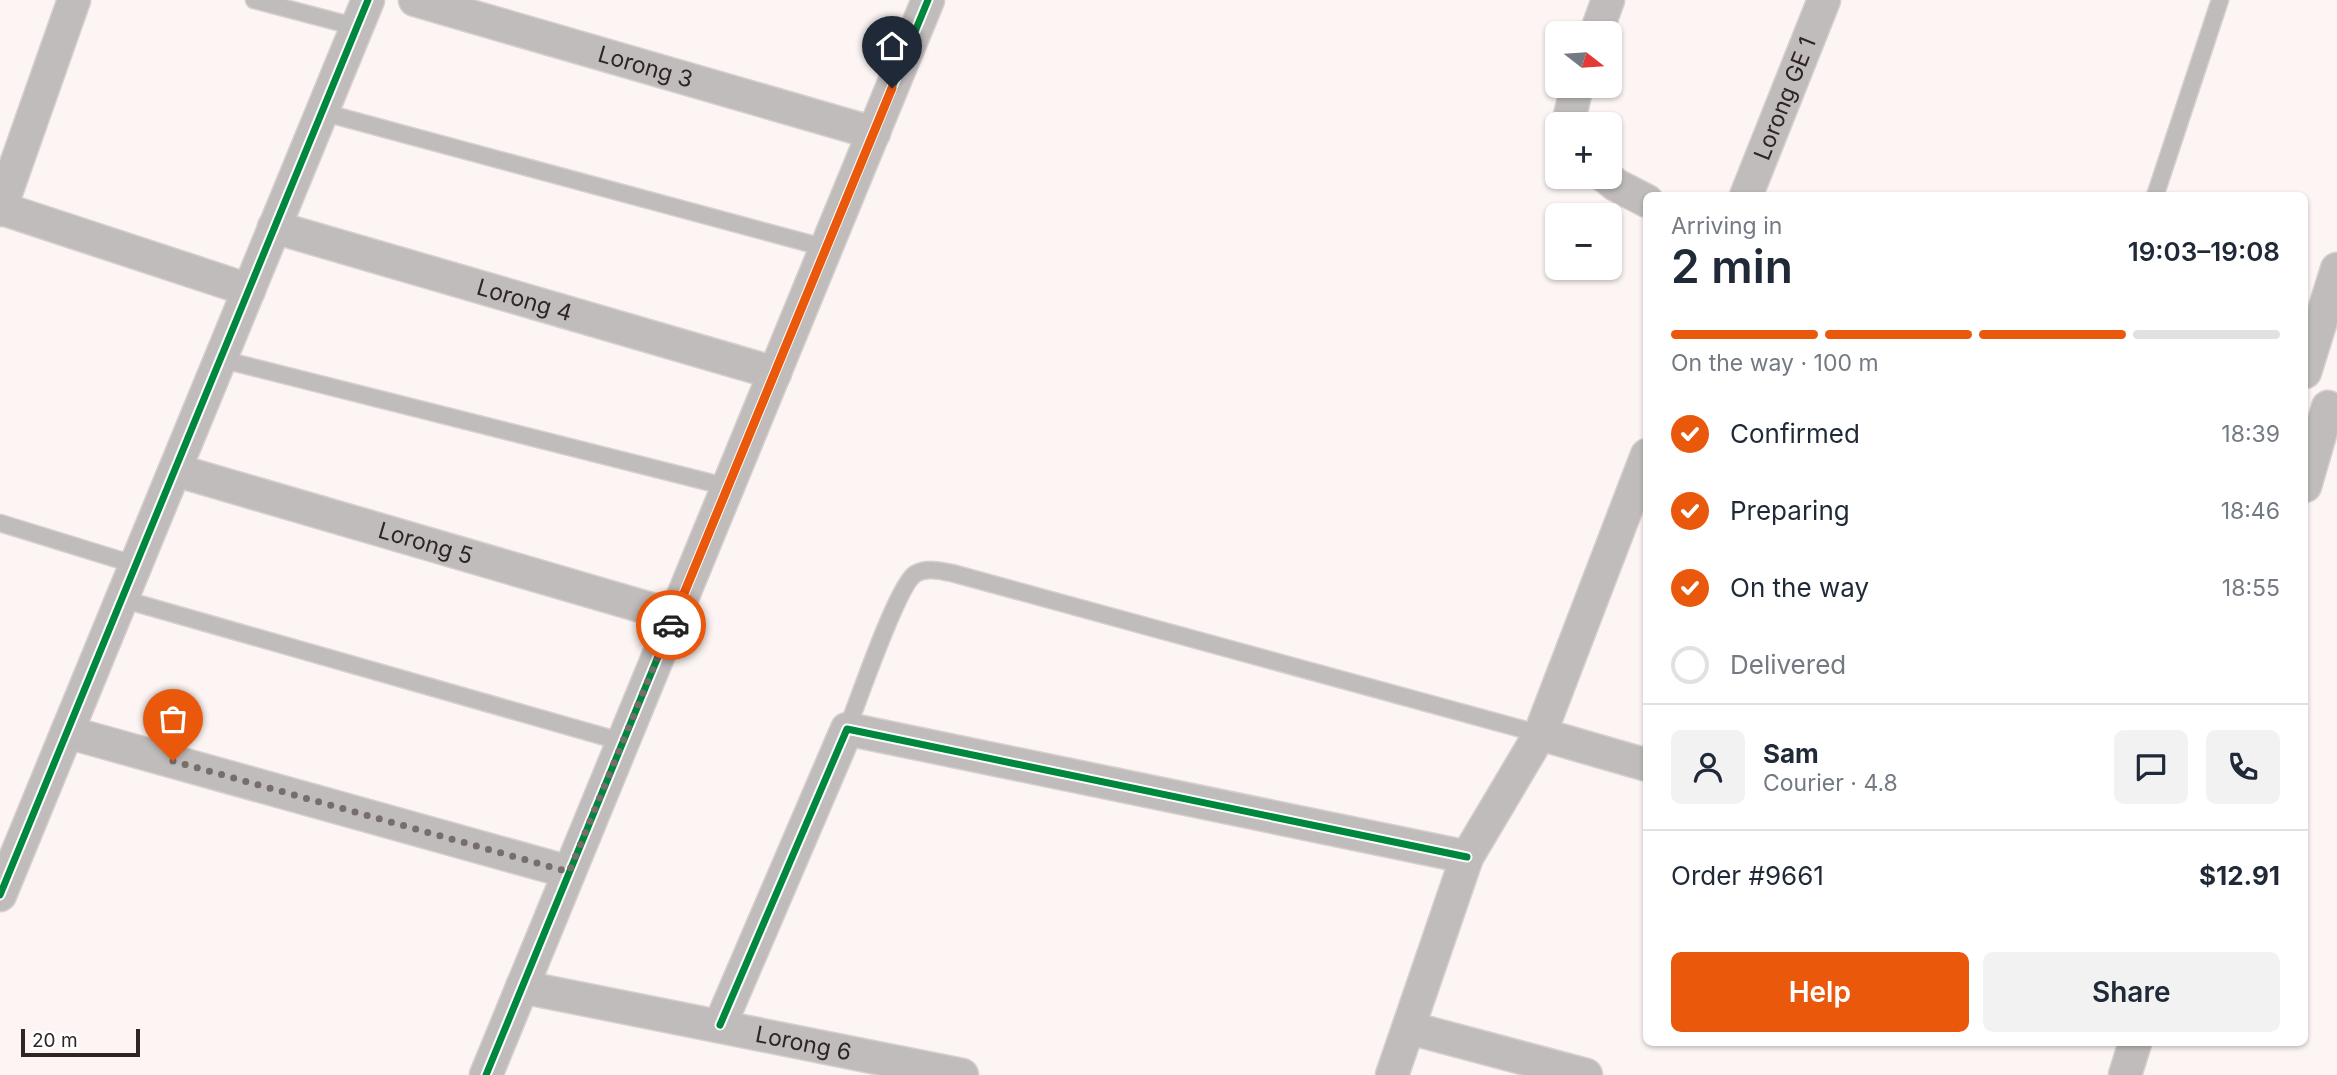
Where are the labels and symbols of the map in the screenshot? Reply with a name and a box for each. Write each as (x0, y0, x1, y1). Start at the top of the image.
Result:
pin (862, 16, 922, 88)
north arrow (1545, 21, 1622, 98)
street label: Lorong GE 1 (1748, 33, 1822, 164)
street label: Lorong 3 (595, 40, 696, 94)
street label: Lorong 4 (474, 273, 575, 327)
street label: Lorong 5 (375, 516, 476, 570)
courier (636, 590, 706, 660)
pin (143, 689, 203, 761)
street label: Lorong 6 (753, 1020, 854, 1067)
scale bar (21, 1026, 140, 1058)

